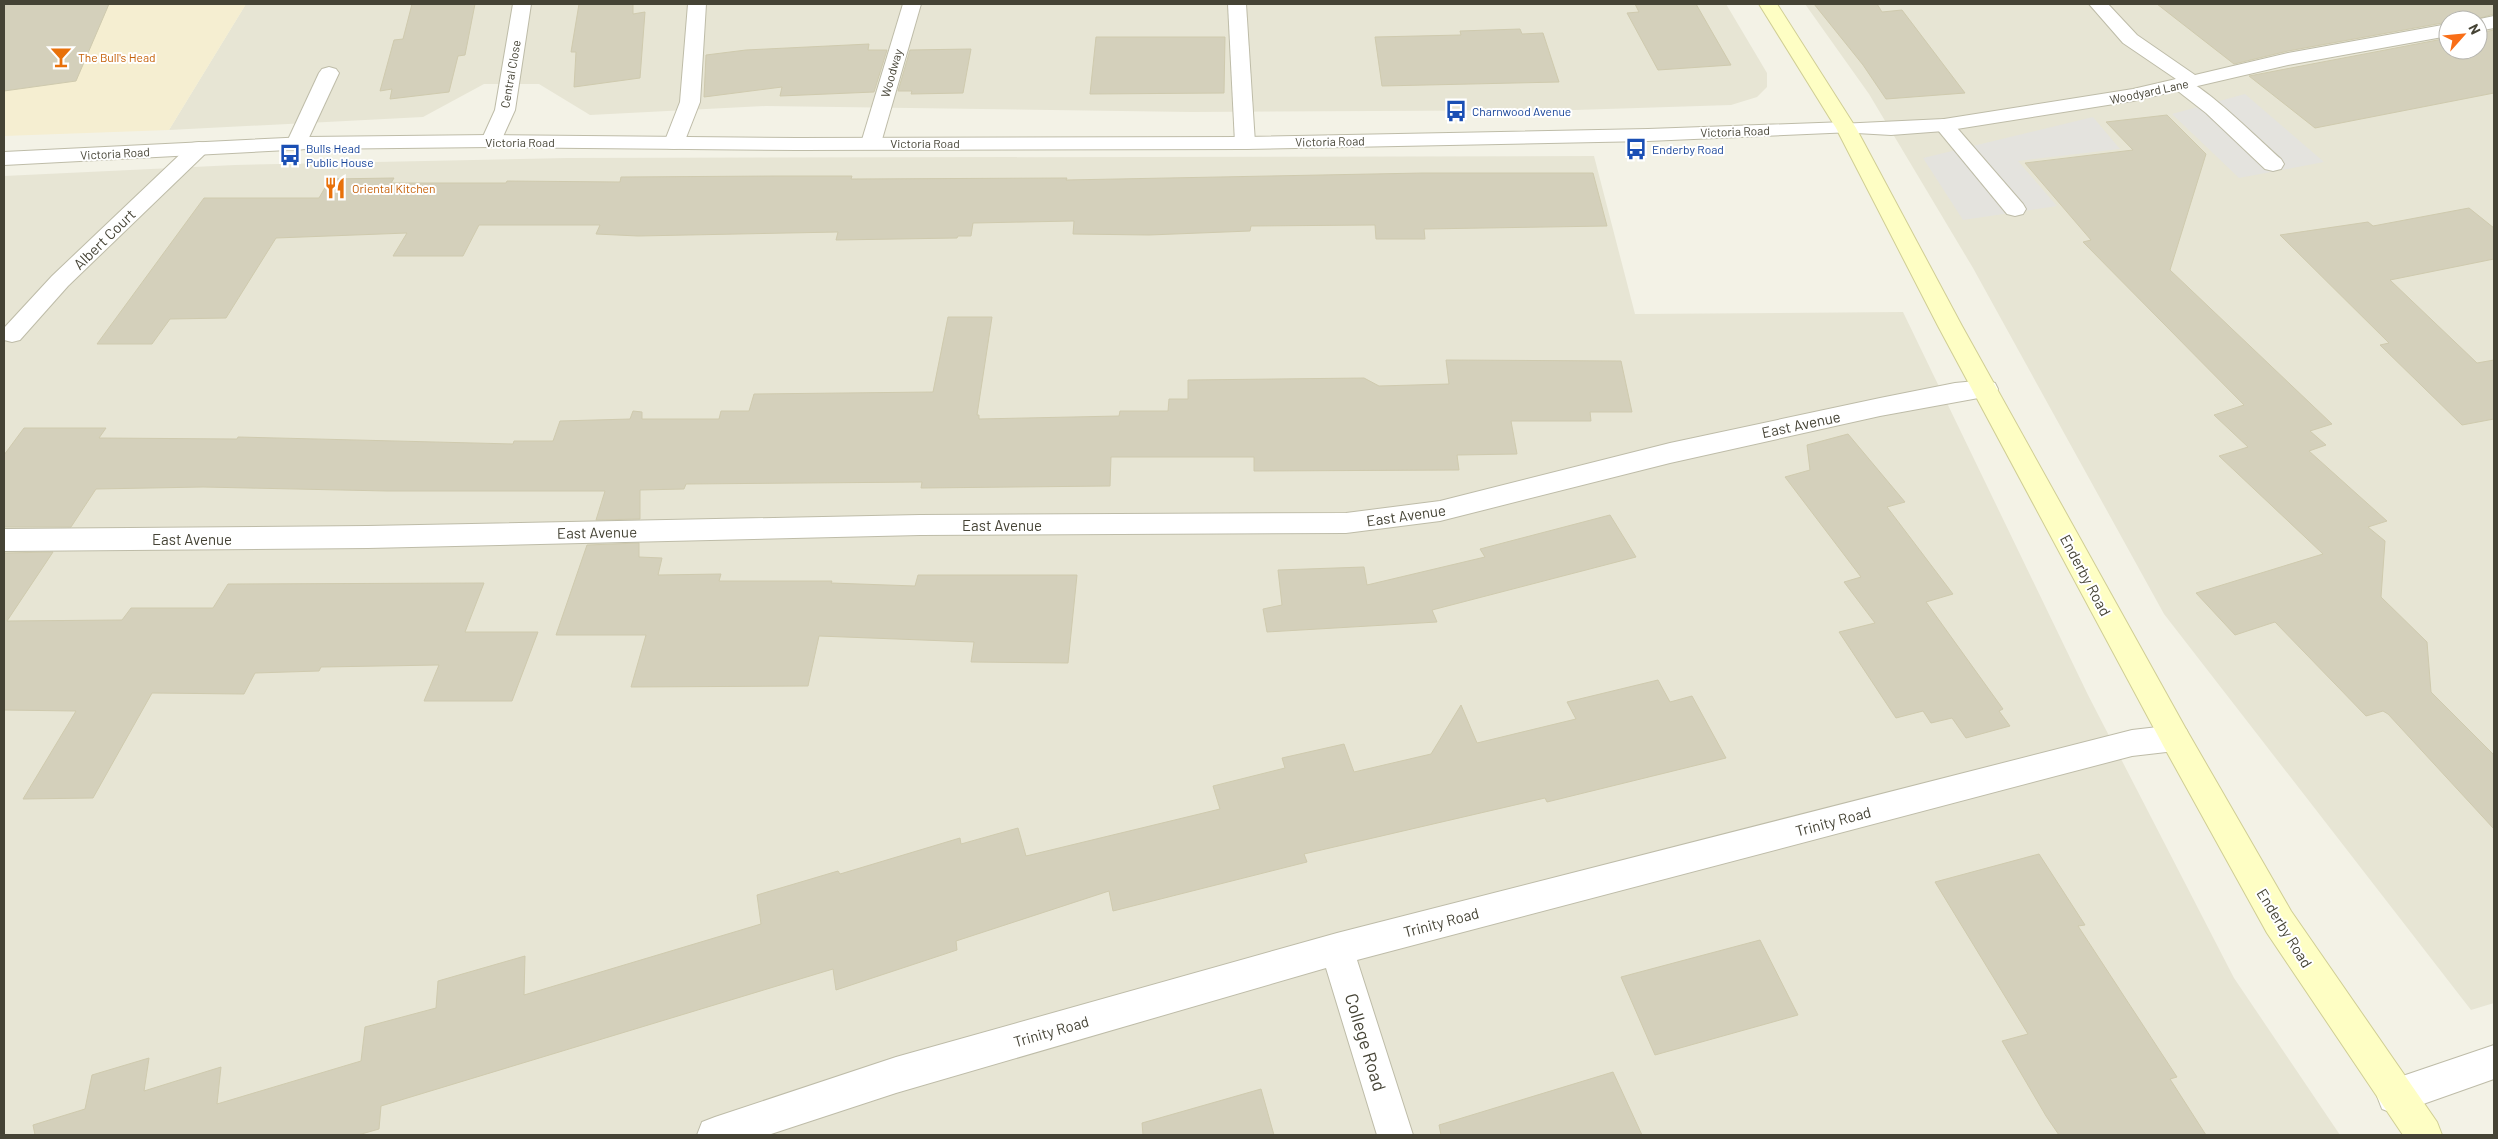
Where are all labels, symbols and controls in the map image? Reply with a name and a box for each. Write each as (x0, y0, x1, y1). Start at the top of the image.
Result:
north arrow (2438, 10, 2488, 60)
text: N (2465, 21, 2485, 37)
street label: Central Close (497, 39, 523, 109)
bar icon: The Bull's Head (48, 44, 74, 70)
street label: Woodway (877, 47, 905, 99)
place label: The Bull's Head (78, 50, 156, 64)
street label: Woodyard Lane (2108, 76, 2190, 106)
bus stop icon: Charnwood Avenue (1443, 98, 1469, 124)
place label: Charnwood Avenue (1472, 104, 1571, 118)
street label: Victoria Road (1700, 123, 1770, 139)
street label: Victoria Road (1295, 133, 1365, 149)
street label: Victoria Road (485, 135, 555, 149)
street label: Victoria Road (890, 136, 960, 150)
bus stop icon: Enderby Road (1623, 136, 1649, 162)
place label: Bulls Head Public House (306, 141, 374, 169)
bus stop icon: Bulls Head Public House (277, 142, 303, 168)
place label: Enderby Road (1652, 142, 1724, 156)
street label: Victoria Road (80, 144, 150, 162)
restaurant icon: Oriental Kitchen (322, 175, 348, 201)
place label: Oriental Kitchen (352, 181, 436, 195)
street label: Albert Court (69, 205, 139, 273)
street label: East Avenue (1760, 407, 1842, 441)
street label: East Avenue (1365, 501, 1447, 529)
street label: East Avenue (962, 516, 1042, 534)
street label: East Avenue (557, 522, 637, 542)
street label: East Avenue (152, 530, 232, 548)
street label: Enderby Road (2057, 531, 2115, 619)
street label: Trinity Road (1793, 802, 1873, 840)
street label: Enderby Road (2254, 885, 2316, 971)
street label: Trinity Road (1401, 903, 1481, 941)
street label: College Road (1341, 990, 1391, 1094)
street label: Trinity Road (1011, 1012, 1091, 1050)

